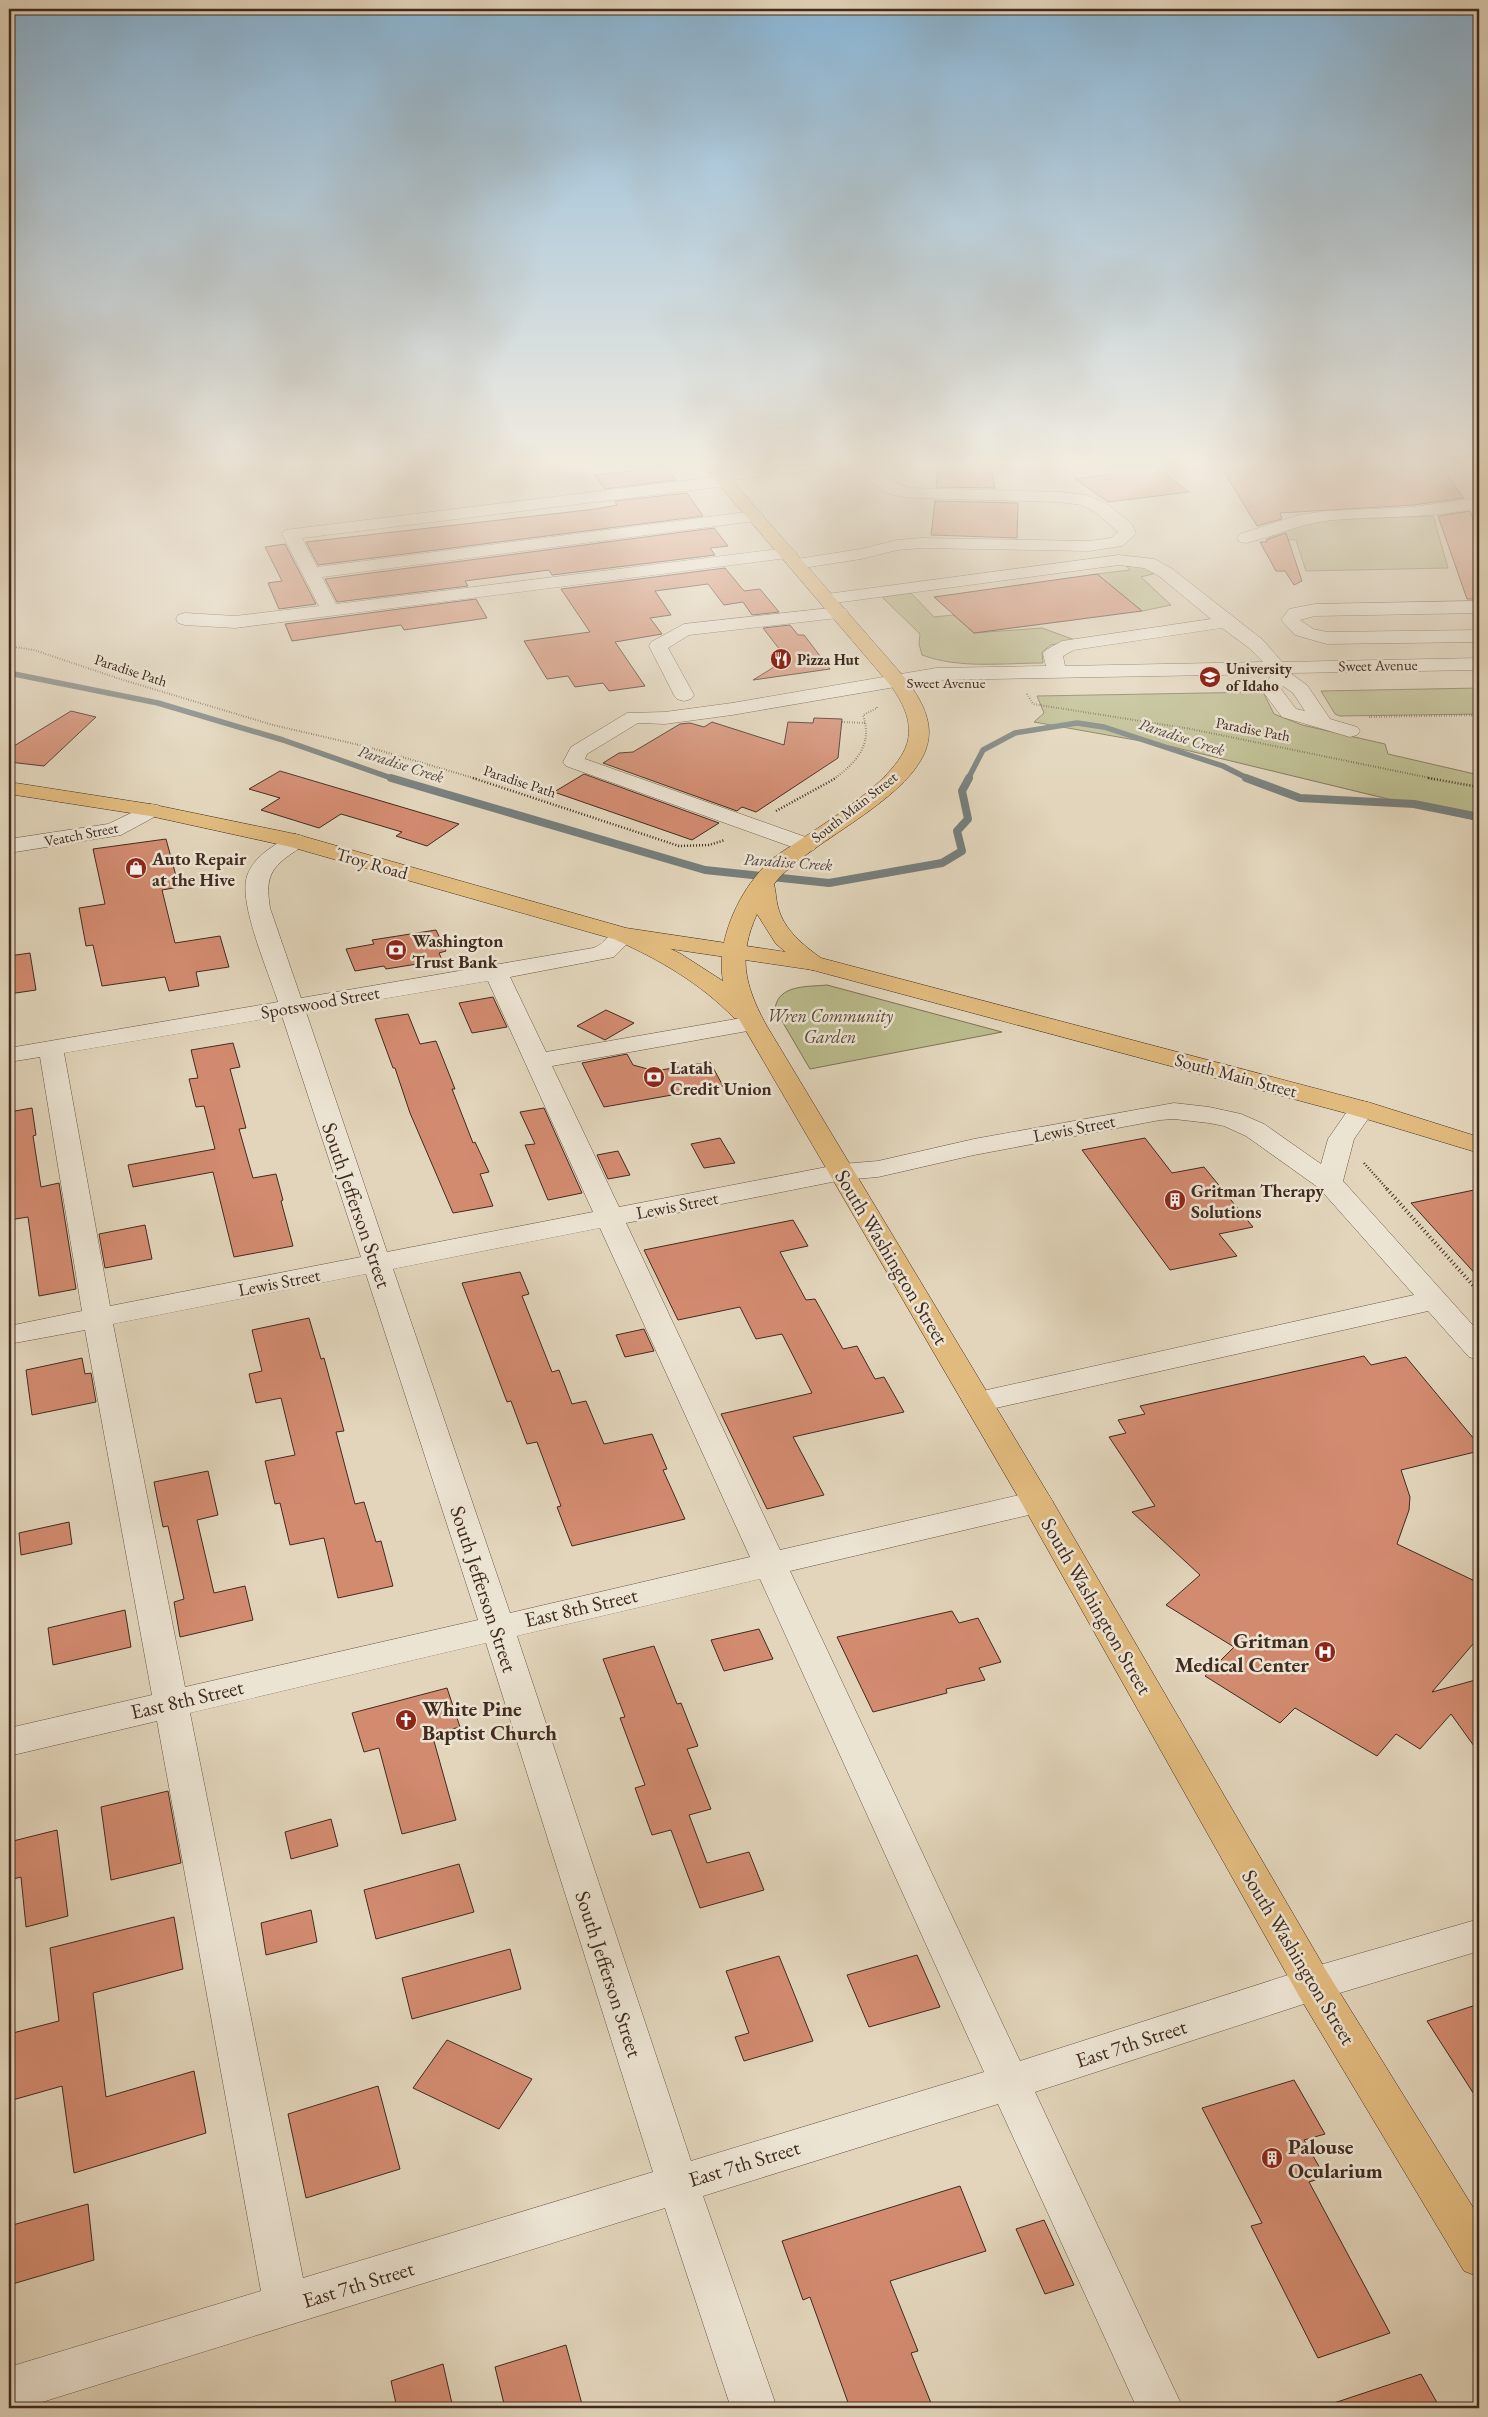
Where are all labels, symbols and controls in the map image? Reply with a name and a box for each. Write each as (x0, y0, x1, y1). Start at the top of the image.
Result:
restaurant icon: Pizza Hut (769, 647, 793, 671)
street label: Paradise Path (92, 649, 170, 691)
place label: Pizza Hut (797, 650, 860, 669)
street label: Sweet Avenue (1338, 655, 1418, 675)
place label: University of Idaho (1226, 659, 1293, 695)
school or university icon: University of Idaho (1198, 665, 1222, 689)
street label: Sweet Avenue (906, 673, 986, 692)
street label: Paradise Path (1214, 712, 1292, 746)
water label: Paradise Creek (1136, 713, 1228, 761)
water label: Paradise Creek (355, 740, 447, 788)
street label: Paradise Path (481, 760, 559, 802)
street label: South Main Street (807, 767, 901, 847)
street label: Veatch Street (42, 817, 120, 850)
street label: Troy Road (333, 842, 412, 884)
place label: Auto Repair at the Hive (151, 847, 247, 891)
water label: Paradise Creek (743, 848, 834, 876)
shop icon: Auto Repair at the Hive (124, 856, 148, 880)
place label: Washington Trust Bank (412, 929, 503, 973)
bank icon: Washington Trust Bank (384, 938, 408, 962)
street label: Spotswood Street (259, 980, 381, 1024)
park label: Wren Community Garden (767, 1004, 894, 1048)
street label: South Main Street (1172, 1048, 1300, 1102)
place label: Latah Credit Union (670, 1056, 772, 1100)
bank icon: Latah Credit Union (642, 1065, 666, 1089)
street label: Lewis Street (1031, 1109, 1117, 1147)
street label: South Jefferson Street (316, 1119, 398, 1292)
street label: South Washington Street (829, 1164, 955, 1350)
place label: Gritman Therapy Solutions (1191, 1179, 1324, 1223)
street label: Lewis Street (634, 1186, 720, 1224)
building icon: Gritman Therapy Solutions (1163, 1188, 1187, 1212)
street label: Lewis Street (236, 1263, 322, 1301)
street label: South Jefferson Street (444, 1502, 524, 1676)
street label: South Washington Street (1035, 1513, 1159, 1700)
street label: East 8th Street (522, 1581, 641, 1633)
place label: Gritman Medical Center (1175, 1627, 1309, 1678)
hospital icon: Gritman Medical Center (1313, 1640, 1337, 1664)
street label: East 8th Street (128, 1673, 247, 1725)
place label: White Pine Baptist Church (422, 1695, 557, 1746)
church icon: White Pine Baptist Church (394, 1708, 418, 1732)
street label: South Washington Street (1236, 1864, 1362, 2050)
street label: South Jefferson Street (569, 1887, 649, 2061)
street label: East 7th Street (1072, 2012, 1190, 2074)
street label: East 7th Street (685, 2133, 803, 2193)
place label: Palouse Ocularium (1288, 2133, 1383, 2184)
building icon: Palouse Ocularium (1260, 2146, 1284, 2170)
street label: East 7th Street (299, 2254, 417, 2314)

